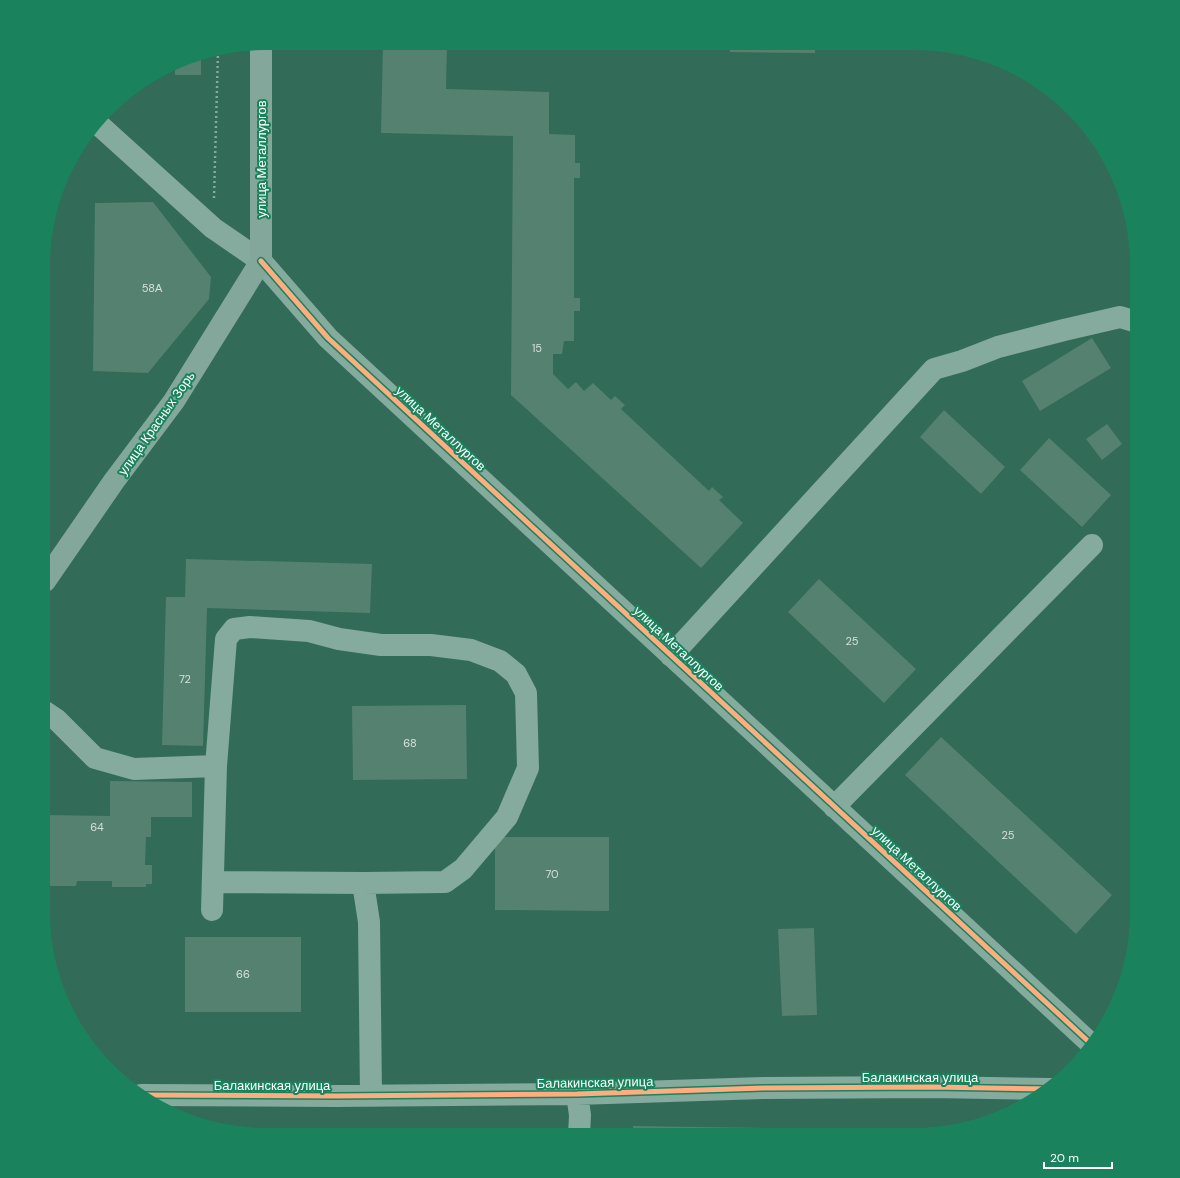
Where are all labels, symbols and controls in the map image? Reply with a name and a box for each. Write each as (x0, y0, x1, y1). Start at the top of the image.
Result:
street label: улица Металлургов (253, 100, 270, 218)
house number: 58А (142, 281, 163, 295)
house number: 15 (532, 341, 542, 355)
street label: улица Красных Зорь (114, 368, 199, 479)
street label: улица Металлургов (392, 382, 489, 475)
street label: улица Металлургов (630, 602, 727, 695)
house number: 25 (845, 634, 859, 648)
house number: 72 (179, 672, 191, 686)
house number: 68 (403, 736, 417, 750)
house number: 64 (90, 820, 104, 834)
street label: улица Металлургов (868, 822, 965, 915)
house number: 25 (1001, 828, 1015, 842)
house number: 70 (545, 867, 559, 881)
house number: 66 (236, 967, 250, 981)
street label: Балакинская улица (862, 1069, 979, 1086)
street label: Балакинская улица (537, 1073, 654, 1092)
street label: Балакинская улица (214, 1077, 331, 1094)
scale bar (1044, 1144, 1112, 1170)
text: 20 m (1050, 1150, 1079, 1166)

